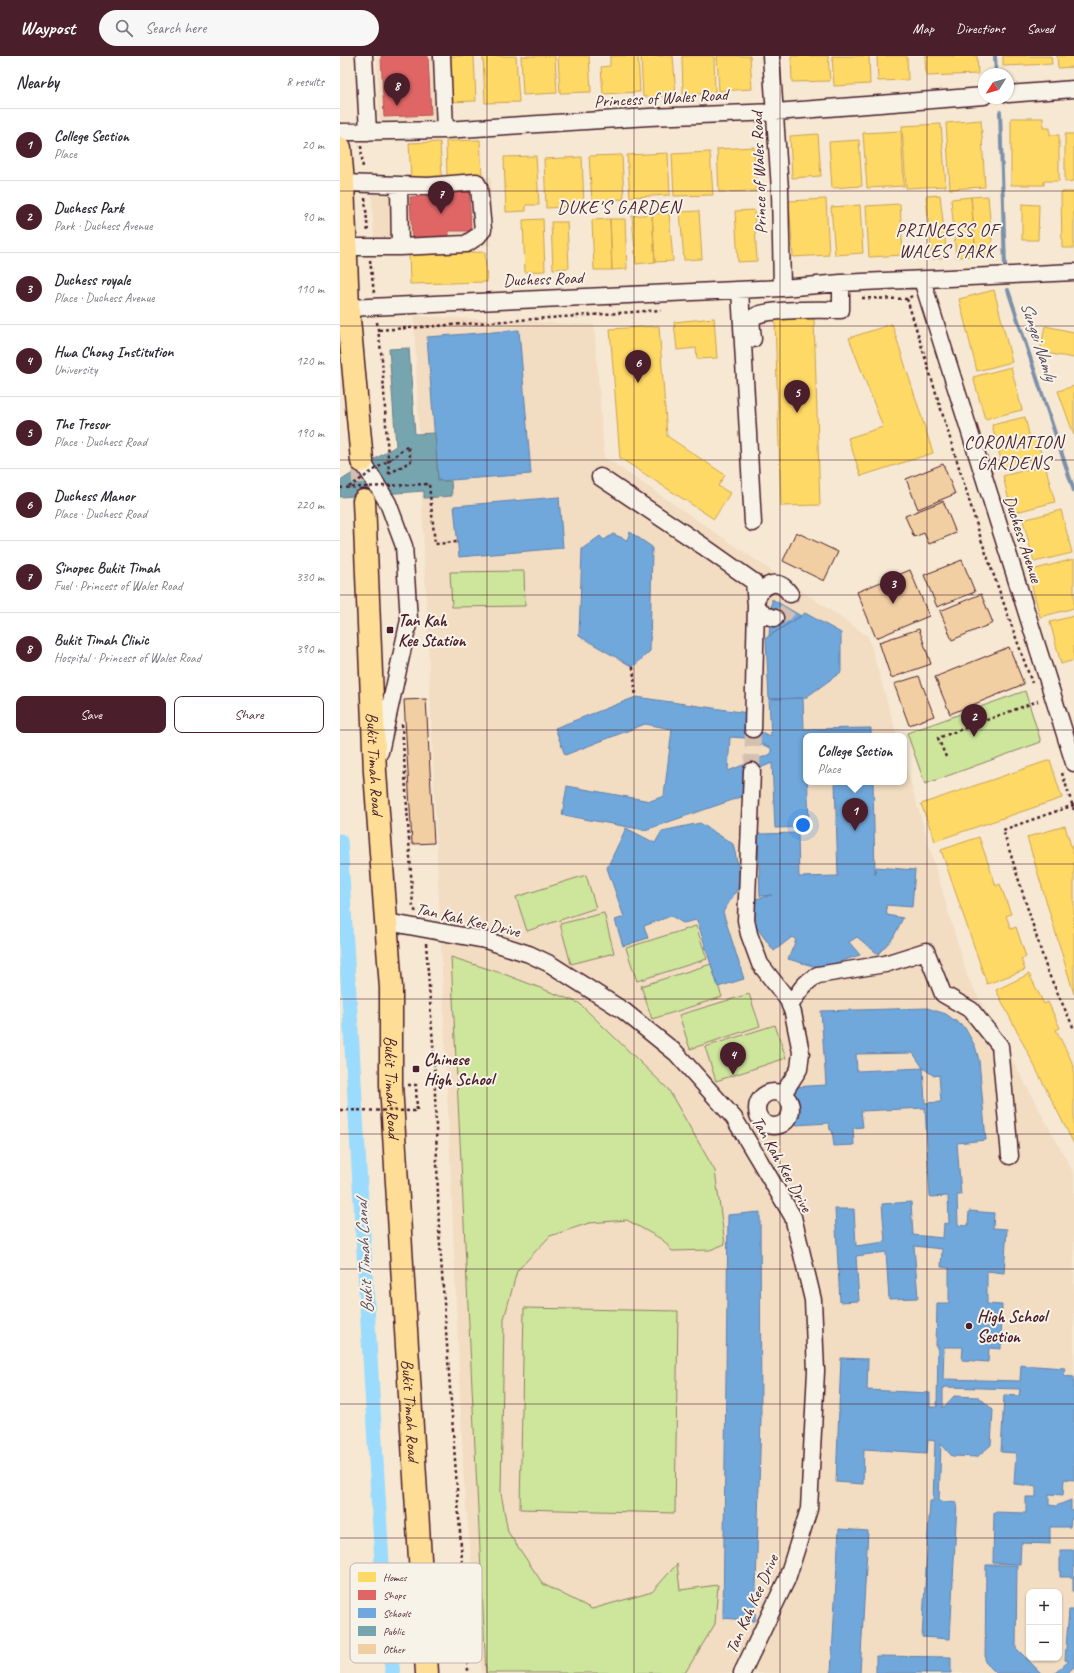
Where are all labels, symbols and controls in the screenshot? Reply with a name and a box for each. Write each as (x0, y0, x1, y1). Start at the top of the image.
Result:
search box (99, 10, 379, 46)
text: Waypost (20, 16, 75, 40)
icon: search (113, 17, 135, 39)
text: Search here (145, 19, 206, 38)
text: Map (913, 20, 934, 37)
text: Directions (956, 20, 1005, 37)
text: Saved (1027, 20, 1054, 37)
north arrow (978, 68, 1014, 104)
text: Nearby (16, 72, 59, 93)
pin: 8 (384, 73, 410, 106)
text: 8 results (286, 74, 324, 90)
street label: Princess of Wales Road (593, 84, 731, 112)
street label: Prince of Wales Road (746, 109, 772, 235)
text: College Section (54, 127, 129, 146)
text: 1 (26, 137, 32, 153)
text: 20 m (302, 137, 324, 153)
text: Place (54, 146, 77, 162)
pin: 7 (428, 181, 454, 214)
district label: DUKE'S GARDEN (557, 196, 683, 218)
text: Duchess Park (54, 199, 124, 218)
text: 2 (26, 209, 32, 225)
text: 90 m (302, 209, 324, 225)
text: Park · Duchess Avenue (54, 218, 152, 234)
district label: PRINCESS OF WALES PARK (895, 219, 1001, 262)
street label: Duchess Road (503, 267, 587, 291)
text: Duchess royale (54, 271, 130, 290)
text: 3 (26, 281, 32, 297)
text: 110 m (296, 281, 324, 297)
text: Place · Duchess Avenue (54, 290, 155, 306)
water label: Sungei Namly (1016, 299, 1063, 386)
text: Hwa Chong Institution (54, 343, 173, 362)
pin: 6 (625, 350, 651, 383)
text: 4 (26, 353, 32, 369)
text: 120 m (296, 353, 324, 369)
text: University (54, 362, 97, 378)
pin: 5 (784, 380, 810, 413)
text: The Tresor (54, 415, 110, 434)
text: 5 (26, 425, 32, 441)
text: 190 m (296, 425, 324, 441)
district label: CORONATION GARDENS (964, 431, 1066, 474)
text: Place · Duchess Road (54, 434, 147, 450)
text: Duchess Manor (54, 487, 135, 506)
street label: Duchess Avenue (999, 493, 1047, 587)
text: 6 (26, 497, 32, 513)
text: 220 m (296, 497, 324, 513)
text: Place · Duchess Road (54, 506, 147, 522)
text: Sinopec Bukit Timah (54, 559, 160, 578)
text: 7 (26, 569, 32, 585)
text: 330 m (296, 569, 324, 585)
pin: 3 (880, 571, 906, 604)
text: Fuel · Princess of Wales Road (54, 578, 182, 594)
place label: Tan Kah Kee Station (398, 610, 467, 651)
marker: Tan Kah Kee Station (385, 625, 395, 635)
text: Bukit Timah Clinic (54, 631, 149, 650)
text: 8 (26, 641, 32, 657)
text: 390 m (296, 641, 324, 657)
text: Hospital · Princess of Wales Road (54, 650, 201, 666)
button: Save (16, 696, 166, 733)
button: Share (174, 696, 324, 733)
pin: 2 (961, 704, 987, 737)
street label: Bukit Timah Road (362, 712, 389, 819)
popup (803, 733, 907, 785)
text: College Section (818, 742, 892, 761)
text: Place (818, 761, 840, 777)
pin: 1 (842, 798, 868, 831)
your location (793, 815, 813, 835)
street label: Tan Kah Kee Drive (414, 898, 523, 942)
street label: Bukit Timah Road (380, 1036, 405, 1142)
pin: 4 (720, 1042, 746, 1075)
place label: Chinese High School (424, 1049, 497, 1090)
marker: Chinese High School (411, 1064, 421, 1074)
street label: Tan Kah Kee Drive (747, 1113, 818, 1217)
water label: Bukit Timah Canal (350, 1194, 378, 1314)
place label: High School Section (977, 1306, 1050, 1347)
marker: High School Section (964, 1321, 974, 1331)
street label: Bukit Timah Road (397, 1359, 425, 1466)
street label: Tan Kah Kee Drive (721, 1550, 784, 1657)
legend (350, 1563, 482, 1663)
text: Homes (383, 1570, 408, 1584)
text: Shops (383, 1588, 407, 1602)
map controls (1026, 1589, 1062, 1661)
button: + (1026, 1589, 1062, 1625)
text: Schools (383, 1606, 412, 1620)
text: Public (383, 1624, 405, 1638)
button: − (1026, 1625, 1062, 1661)
text: Other (383, 1642, 406, 1656)

